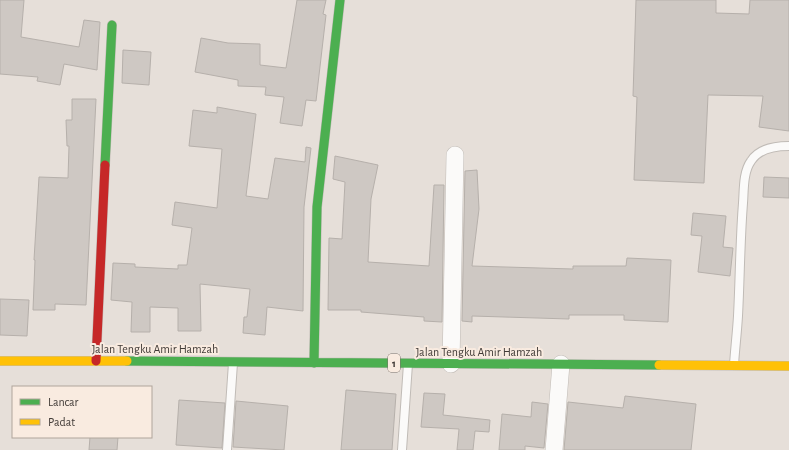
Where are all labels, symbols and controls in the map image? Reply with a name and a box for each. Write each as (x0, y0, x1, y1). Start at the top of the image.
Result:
street label: Jalan Tengku Amir Hamzah (92, 343, 218, 355)
street label: Jalan Tengku Amir Hamzah (416, 346, 542, 358)
road number: 1 (388, 354, 400, 372)
legend (12, 386, 152, 438)
text: Lancar (48, 396, 79, 408)
text: Padat (48, 416, 75, 428)

